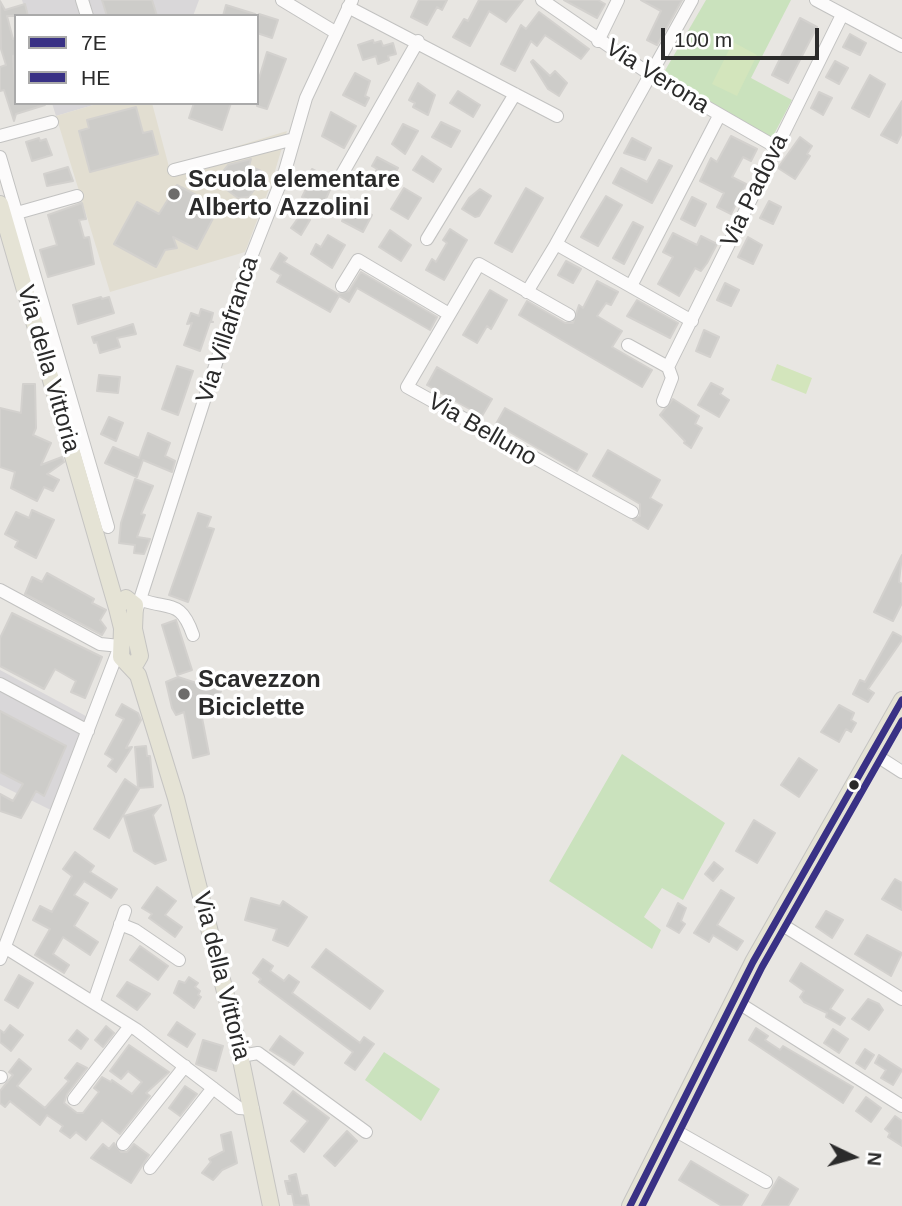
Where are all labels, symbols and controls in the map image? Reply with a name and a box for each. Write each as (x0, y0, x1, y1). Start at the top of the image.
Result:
legend (14, 14, 259, 105)
scale bar (664, 14, 822, 58)
text: 100 m (674, 28, 732, 51)
text: 7E (81, 31, 107, 54)
street label: Via Verona (600, 34, 714, 120)
text: HE (81, 66, 110, 89)
street label: Via Padova (715, 130, 795, 252)
place label: Scuola elementare Alberto Azzolini (188, 166, 400, 222)
marker: Scuola elementare Alberto Azzolini (166, 186, 182, 202)
street label: Via Villafranca (191, 253, 265, 407)
street label: Via della Vittoria (10, 282, 86, 456)
street label: Via Belluno (422, 387, 542, 473)
place label: Scavezzon Biciclette (198, 666, 321, 722)
marker: Scavezzon Biciclette (176, 686, 192, 702)
unlabelled marker (847, 778, 861, 792)
street label: Via della Vittoria (186, 889, 256, 1063)
north arrow (818, 1122, 888, 1192)
text: N (863, 1151, 885, 1167)

